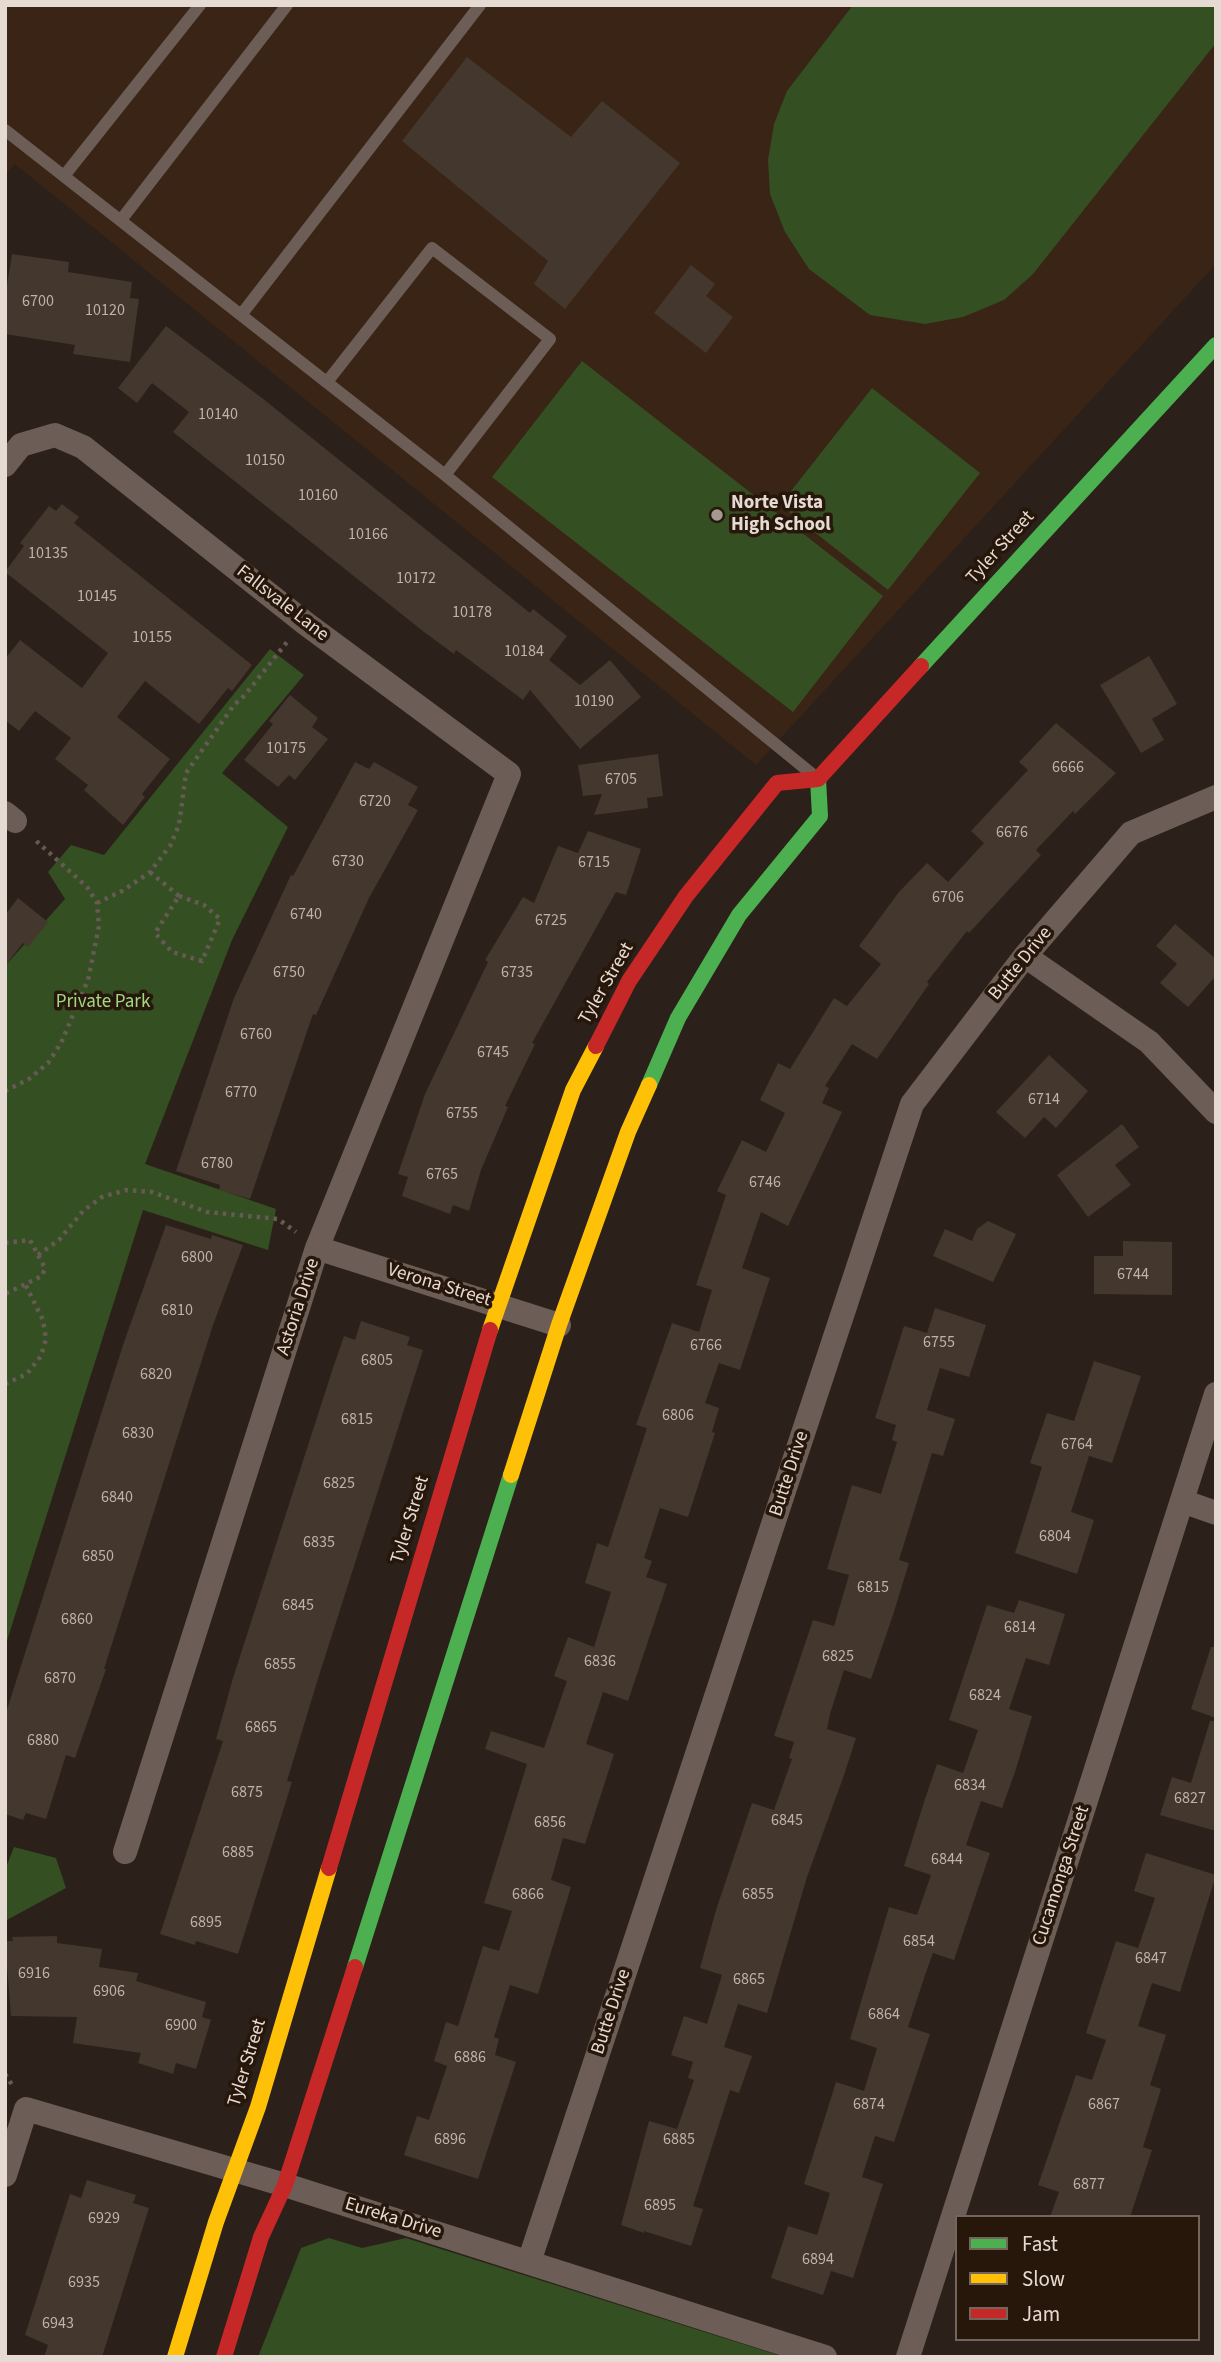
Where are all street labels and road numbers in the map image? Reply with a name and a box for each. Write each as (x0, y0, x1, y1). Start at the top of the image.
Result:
street label: Tyler Street (962, 507, 1040, 589)
street label: Fallsvale Lane (231, 561, 333, 647)
street label: Butte Drive (984, 923, 1058, 1005)
street label: Tyler Street (574, 939, 640, 1029)
street label: Astoria Drive (273, 1256, 325, 1358)
street label: Verona Street (385, 1259, 493, 1313)
street label: Butte Drive (766, 1429, 814, 1519)
street label: Tyler Street (387, 1473, 435, 1567)
street label: Cucamonga Street (1029, 1803, 1095, 1949)
street label: Butte Drive (588, 1967, 636, 2057)
street label: Tyler Street (224, 2016, 272, 2110)
street label: Eureka Drive (342, 2193, 444, 2245)

